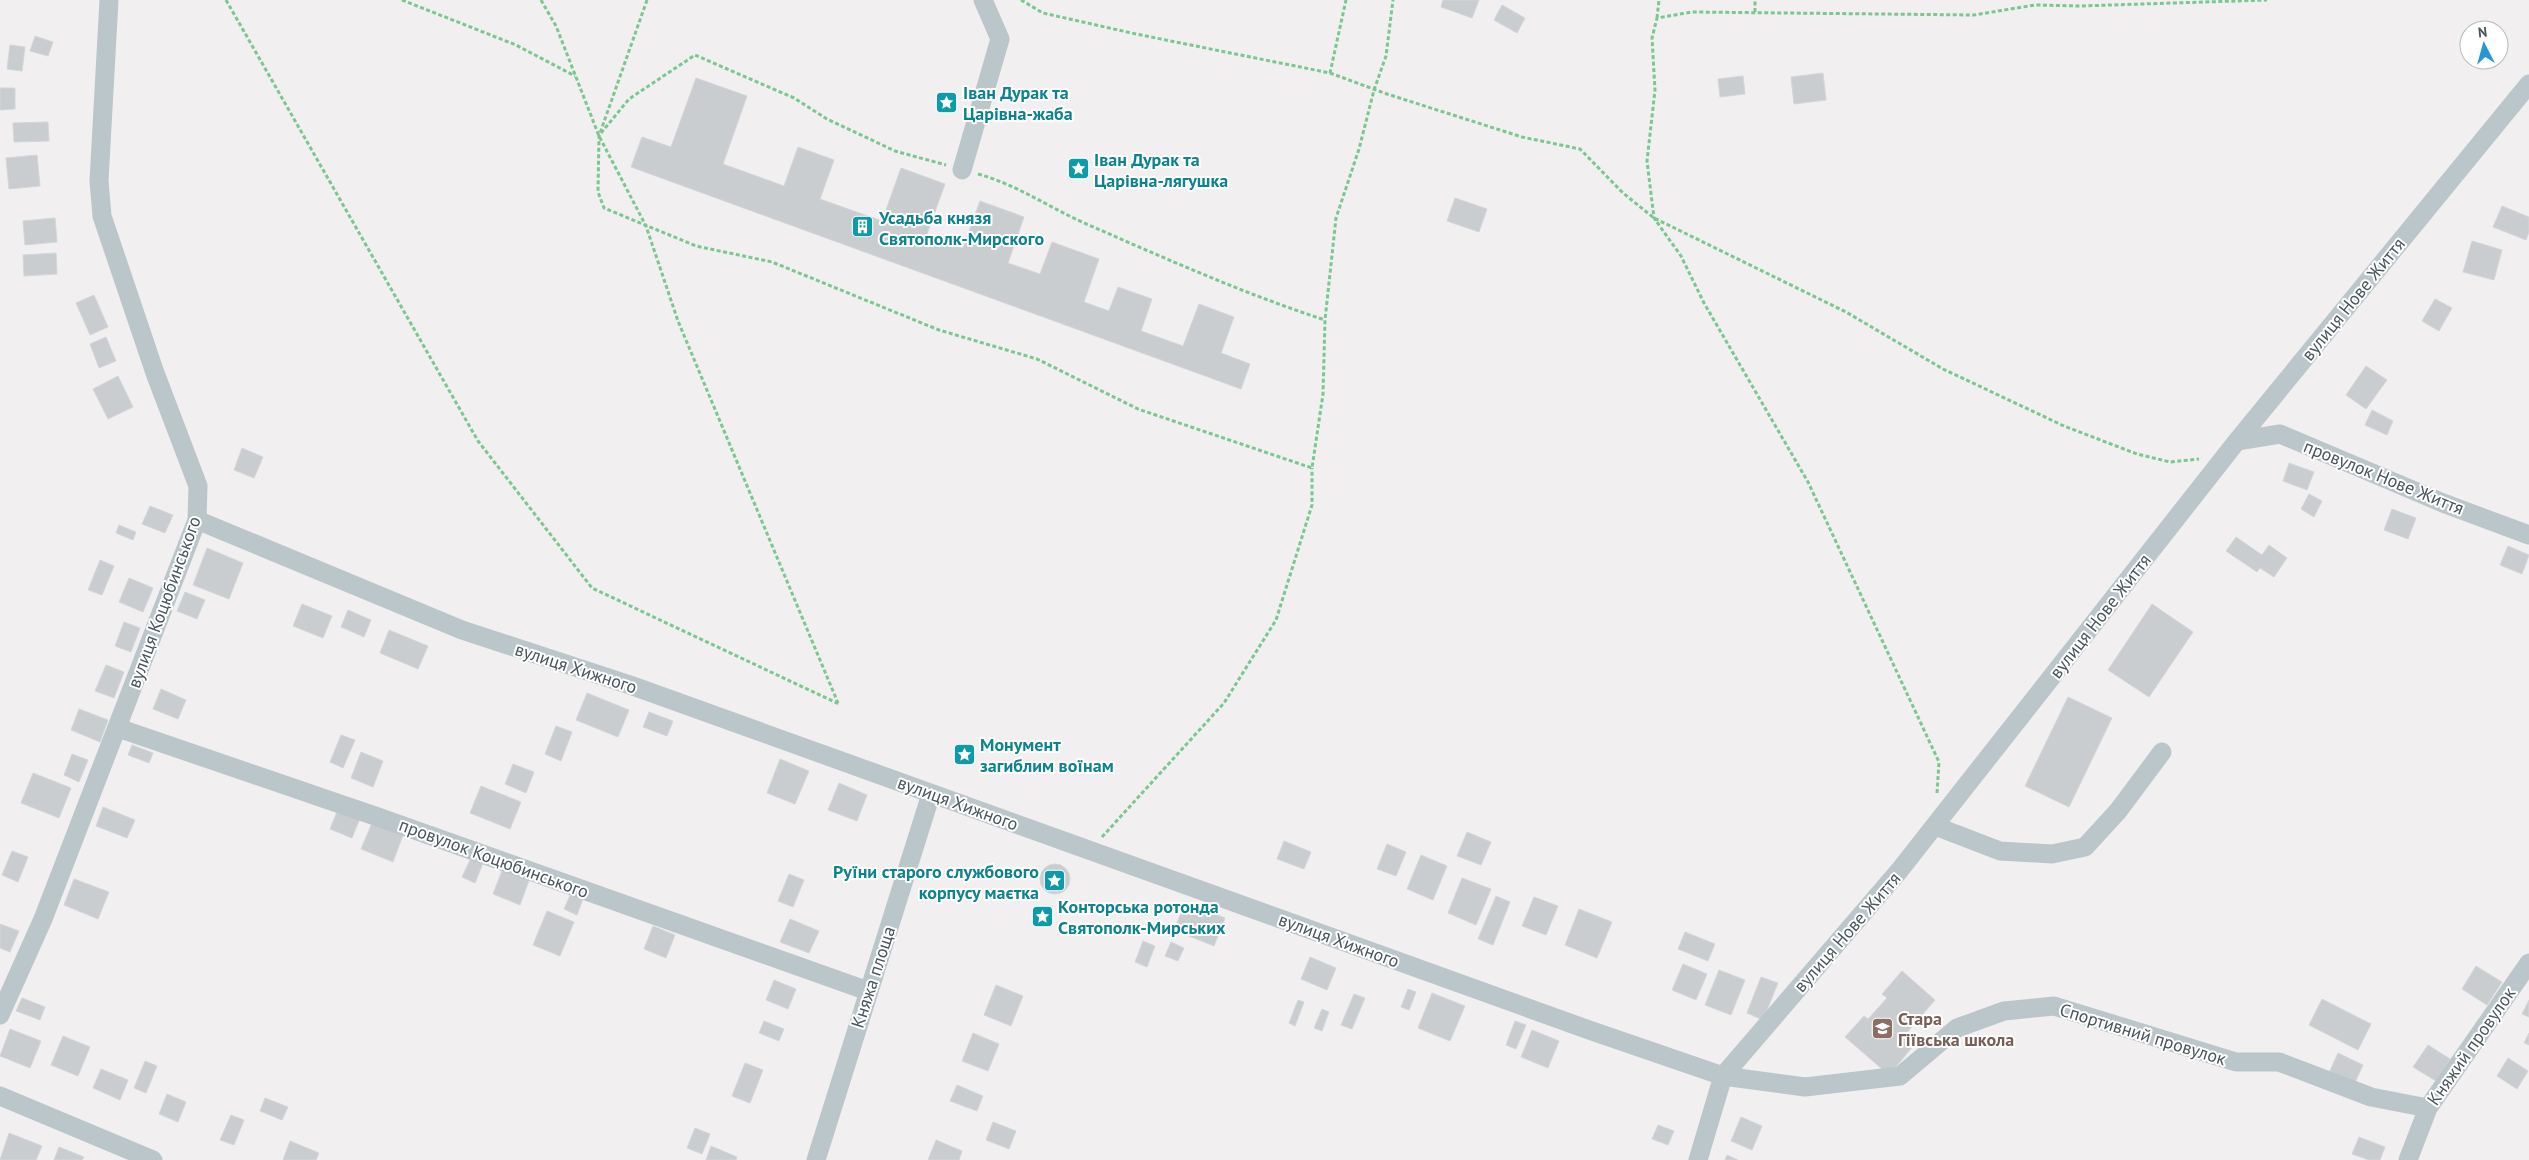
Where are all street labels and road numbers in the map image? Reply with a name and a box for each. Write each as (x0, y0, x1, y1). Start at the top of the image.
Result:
street label: вулиця Нове Життя (2296, 233, 2410, 365)
street label: провулок Нове Життя (2300, 434, 2468, 520)
street label: вулиця Коцюбинського (122, 513, 206, 691)
street label: вулиця Нове Життя (2044, 549, 2156, 683)
street label: вулиця Хижного (512, 637, 640, 699)
street label: вулиця Хижного (894, 770, 1022, 836)
street label: провулок Коцюбинського (396, 813, 592, 903)
street label: вулиця Нове Життя (1789, 867, 1905, 997)
street label: вулиця Хижного (1275, 907, 1403, 973)
street label: Княжа площа (846, 923, 900, 1031)
street label: Княжий провулок (2422, 982, 2521, 1110)
street label: Спортивний провулок (2057, 998, 2229, 1070)

